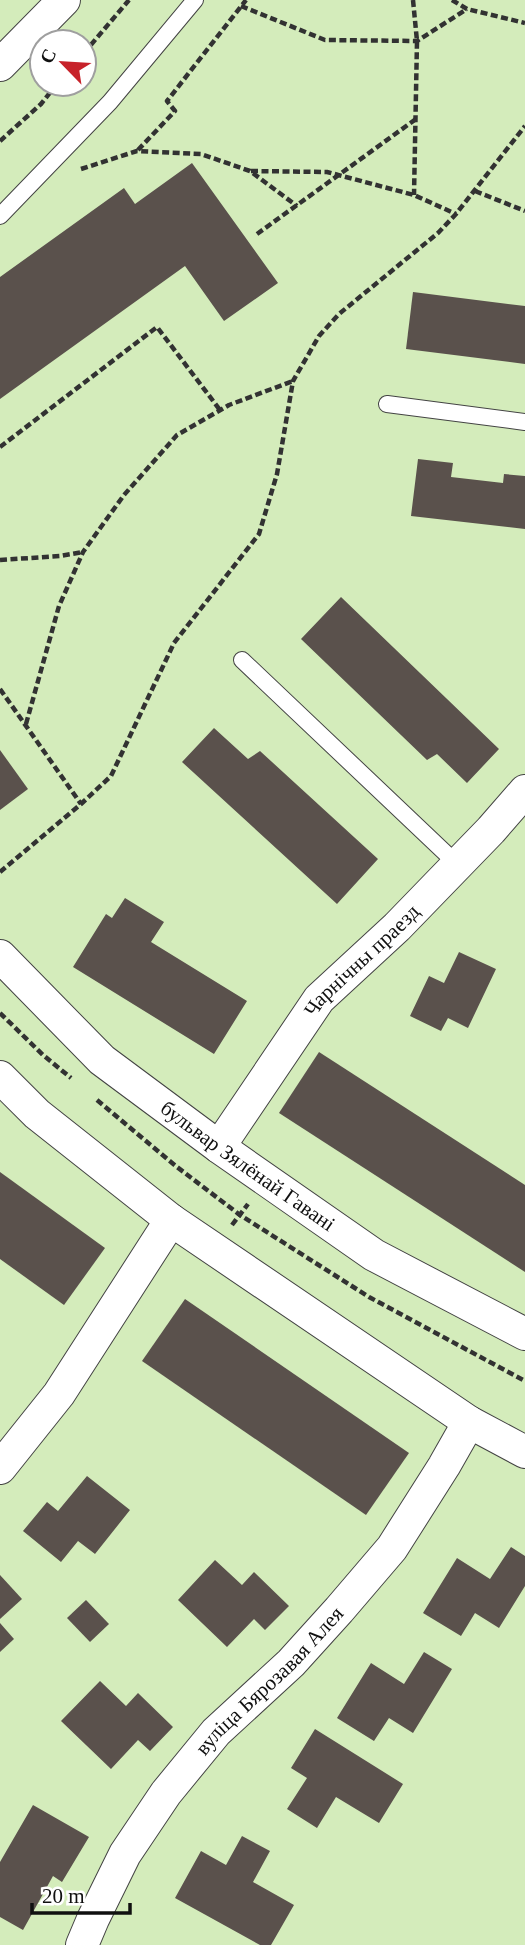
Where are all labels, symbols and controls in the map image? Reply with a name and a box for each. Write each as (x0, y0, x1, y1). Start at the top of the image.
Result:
north arrow (28, 28, 98, 98)
text: С (36, 45, 60, 67)
street label: Чарнічны праезд (299, 899, 424, 1021)
street label: бульвар Зялёнай Гавані (156, 1096, 340, 1236)
street label: вуліца Бярозавая Алея (190, 1601, 348, 1760)
scale bar (32, 1871, 130, 1915)
text: 20 m (42, 1884, 85, 1908)

